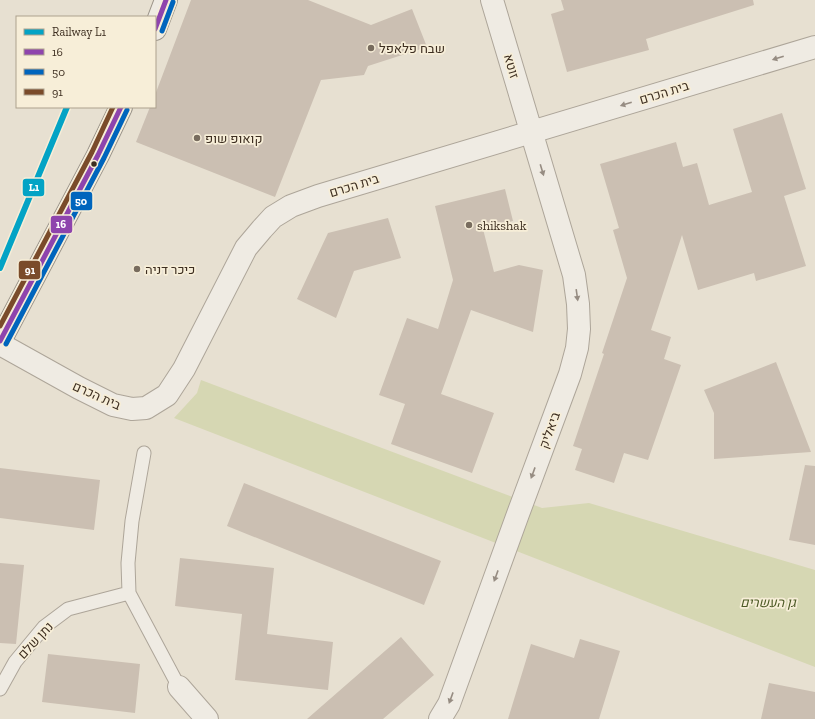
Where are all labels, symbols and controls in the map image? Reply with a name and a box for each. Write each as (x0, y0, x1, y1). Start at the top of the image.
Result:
legend (16, 16, 156, 108)
text: Railway L1 (52, 25, 106, 39)
place label: שבח פלאפל (379, 41, 445, 56)
marker: שבח פלאפל (366, 43, 376, 53)
text: 16 (52, 45, 63, 59)
street label: זוטא (501, 52, 522, 81)
one-way arrow (771, 55, 783, 61)
text: 50 (52, 65, 65, 79)
street label: בית הכרם (638, 78, 691, 107)
text: 91 (52, 85, 63, 99)
one-way arrow (620, 101, 632, 107)
place label: קואופ שופ (205, 131, 263, 146)
marker: קואופ שופ (192, 133, 202, 143)
unlabelled marker (89, 159, 99, 169)
one-way arrow (539, 164, 545, 176)
street label: בית הכרם (328, 171, 381, 200)
line badge: L1 (22, 178, 45, 197)
text: L1 (29, 181, 40, 194)
line badge: 50 (70, 191, 93, 211)
text: 50 (75, 195, 87, 208)
line badge: 16 (50, 215, 73, 234)
text: 16 (56, 218, 66, 231)
place label: shikshak (477, 218, 527, 233)
marker: shikshak (464, 220, 474, 230)
line badge: 91 (18, 260, 41, 280)
place label: כיכר דניה (145, 262, 195, 277)
text: 91 (25, 264, 36, 277)
marker: כיכר דניה (132, 264, 142, 274)
one-way arrow (574, 289, 580, 301)
street label: בית הכרם (70, 378, 123, 413)
street label: ביאליק (536, 410, 563, 450)
one-way arrow (530, 467, 536, 479)
one-way arrow (492, 570, 498, 582)
park label: גן העשרים (740, 595, 797, 610)
street label: נתן שלם (15, 619, 56, 662)
one-way arrow (448, 692, 454, 704)

